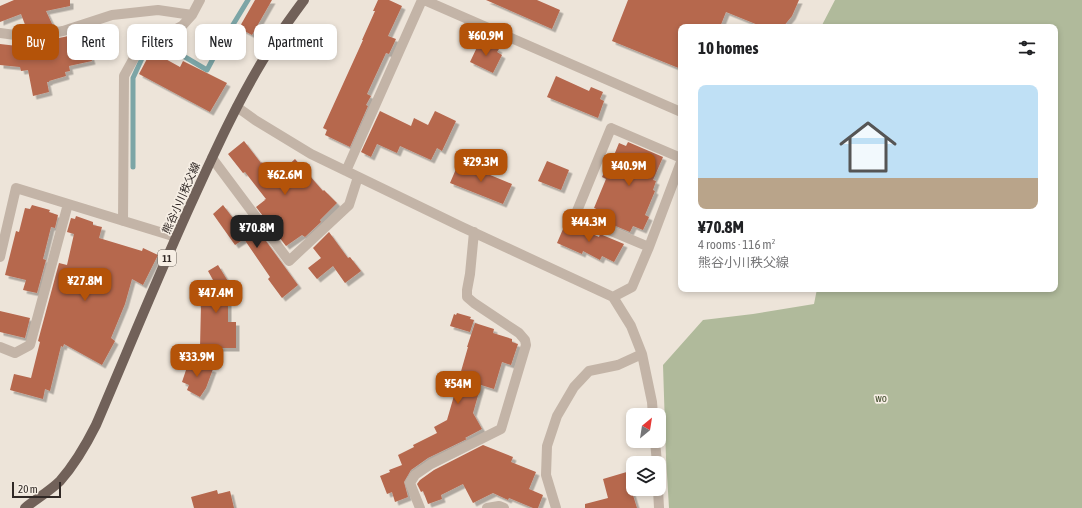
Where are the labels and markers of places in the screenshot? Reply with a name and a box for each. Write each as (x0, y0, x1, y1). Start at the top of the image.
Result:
pin: ¥60.9M (453, 23, 519, 57)
pin: ¥29.3M (448, 149, 514, 183)
pin: ¥40.9M (596, 153, 662, 187)
pin: ¥62.6M (252, 162, 318, 196)
pin: ¥44.3M (556, 209, 622, 243)
pin: ¥70.8M (224, 215, 290, 249)
pin: ¥27.8M (52, 268, 118, 302)
pin: ¥47.4M (183, 280, 249, 314)
pin: ¥33.9M (164, 344, 230, 378)
pin: ¥54M (434, 371, 482, 405)

